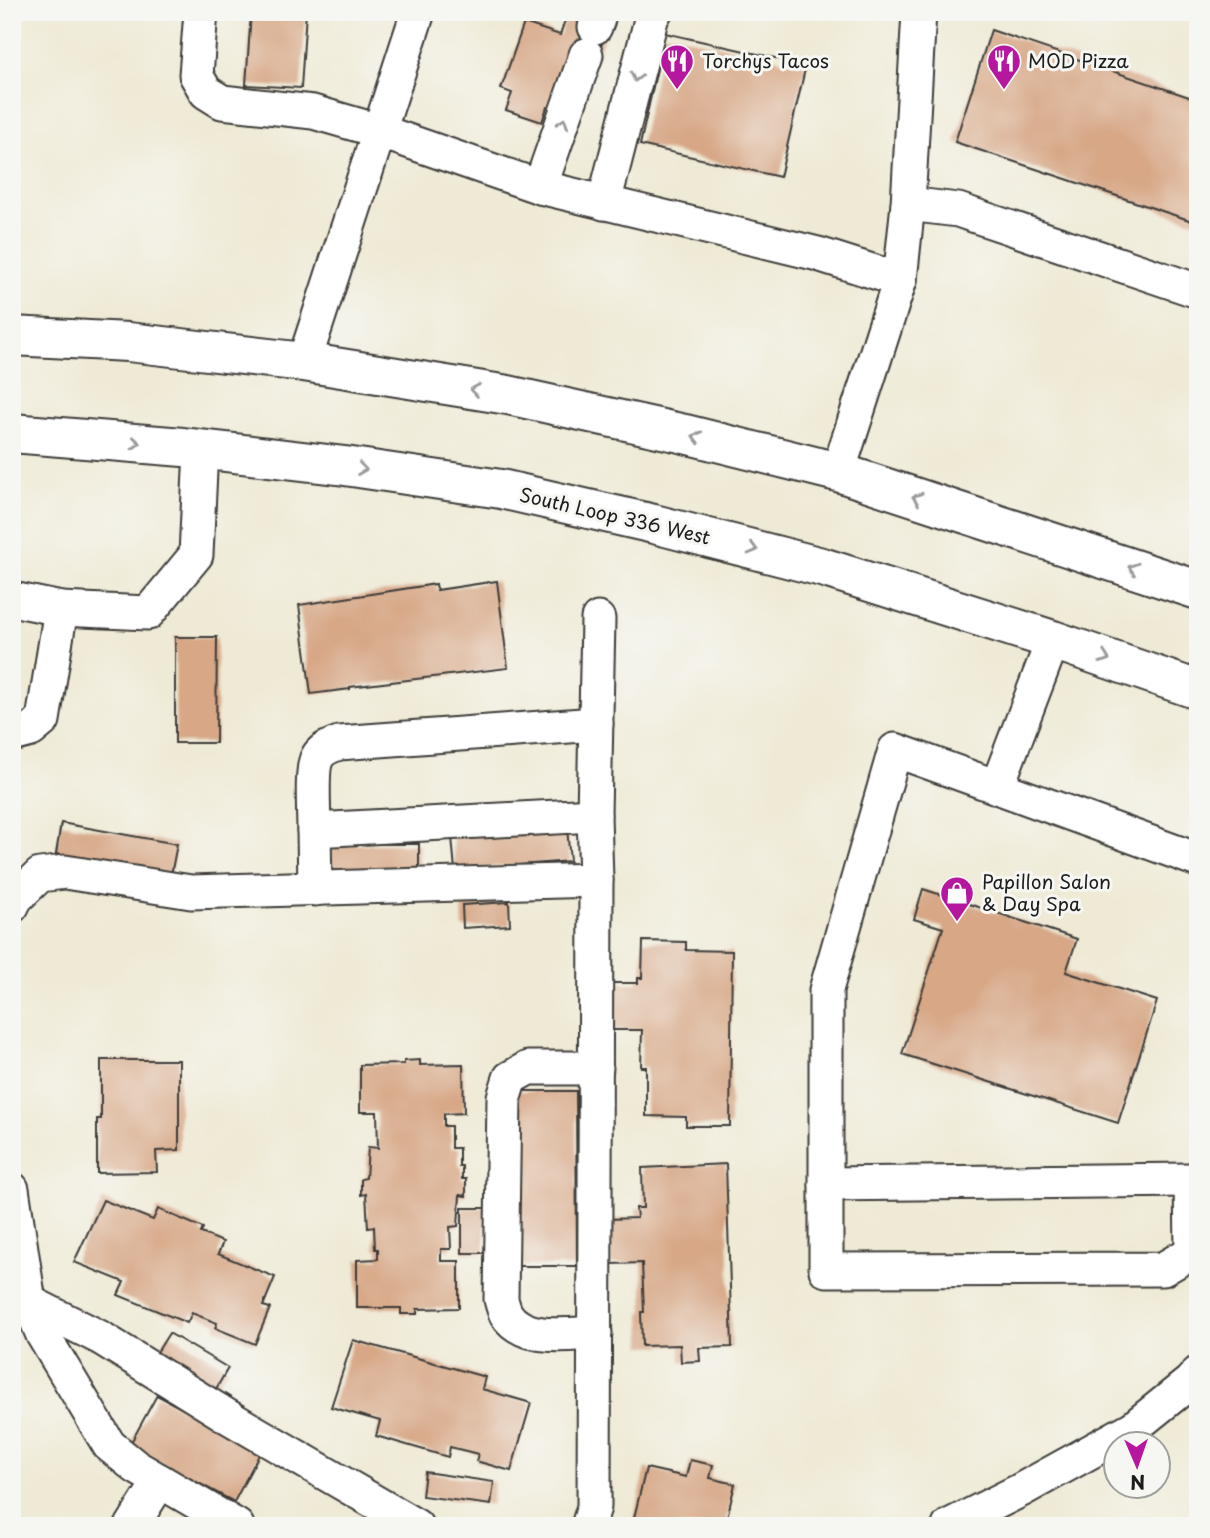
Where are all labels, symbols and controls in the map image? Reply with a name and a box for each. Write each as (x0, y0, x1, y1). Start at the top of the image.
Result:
restaurant icon: Torchys Tacos (658, 42, 696, 91)
restaurant icon: MOD Pizza (985, 42, 1023, 91)
place label: Torchys Tacos (702, 46, 829, 74)
place label: MOD Pizza (1028, 46, 1129, 74)
one-way arrow (630, 71, 644, 83)
one-way arrow (555, 117, 569, 129)
one-way arrow (469, 383, 481, 398)
one-way arrow (692, 431, 704, 445)
one-way arrow (131, 435, 142, 450)
one-way arrow (356, 461, 368, 476)
street label: South Loop 336 West (517, 479, 714, 551)
one-way arrow (911, 492, 923, 506)
one-way arrow (747, 541, 759, 555)
one-way arrow (1127, 562, 1140, 576)
one-way arrow (1099, 650, 1111, 664)
place label: Papillon Salon & Day Spa (982, 867, 1111, 917)
shop icon: Papillon Salon & Day Spa (938, 874, 976, 923)
north arrow (1102, 1430, 1172, 1500)
text: N (1130, 1469, 1146, 1497)

